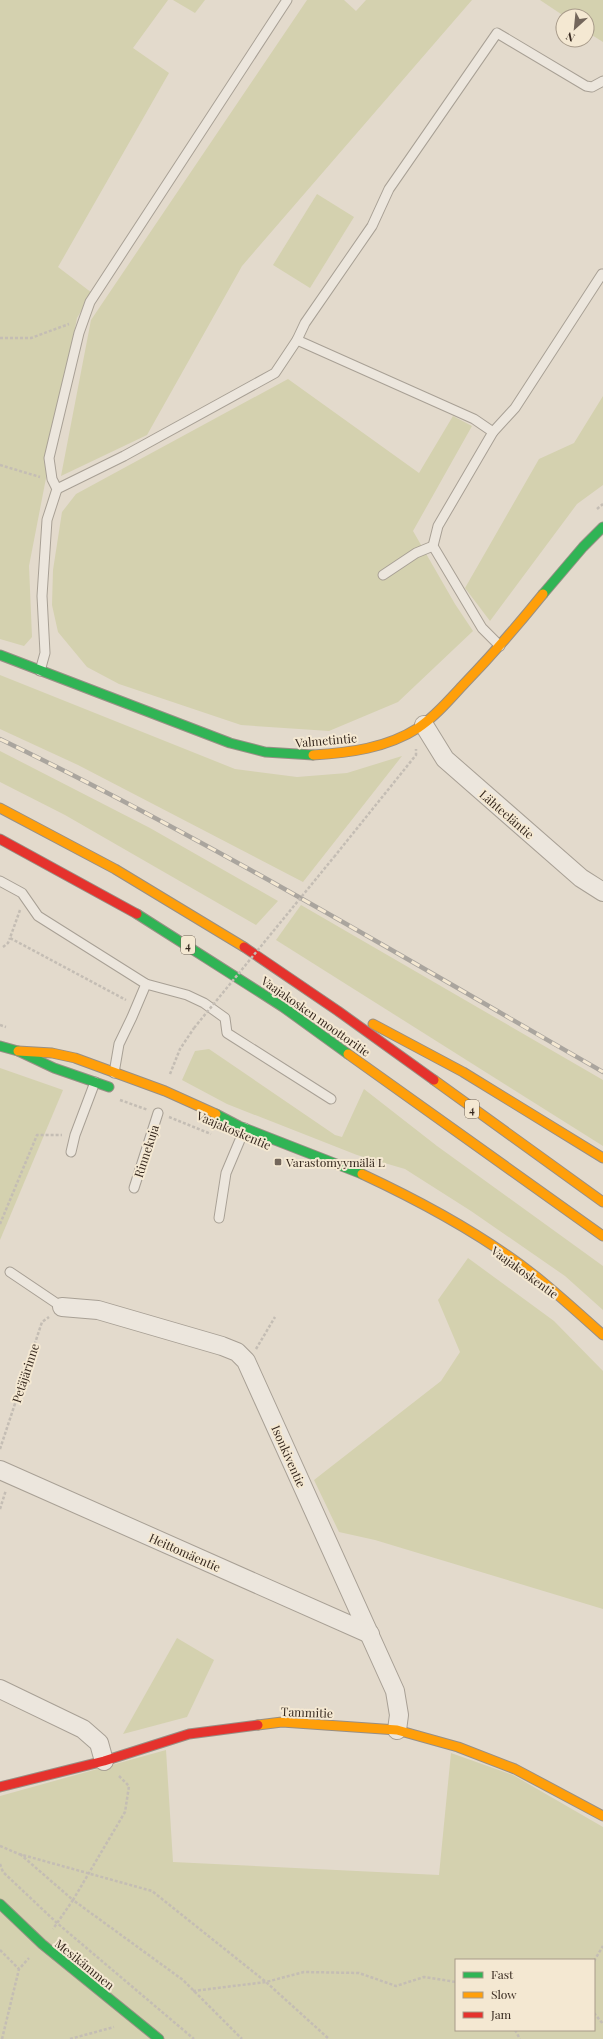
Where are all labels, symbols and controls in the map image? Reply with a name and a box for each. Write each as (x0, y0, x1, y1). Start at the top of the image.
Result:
north arrow (555, 8, 595, 48)
text: N (563, 29, 577, 46)
street label: Valmetintie (294, 729, 357, 751)
street label: Lähteeläntie (477, 786, 537, 842)
road number: 4 (181, 936, 195, 954)
street label: Vaajakosken moottoritie (257, 972, 374, 1060)
road number: 4 (465, 1100, 479, 1118)
street label: Vaajakoskentie (193, 1107, 274, 1153)
street label: Rinnekuja (130, 1123, 162, 1179)
place label: Varastomyymälä L (285, 1154, 385, 1170)
marker: Varastomyymälä L (273, 1157, 283, 1167)
street label: Vaajakoskentie (487, 1242, 562, 1302)
street label: Petäjärinne (8, 1341, 42, 1405)
street label: Isonkiventie (268, 1423, 310, 1489)
street label: Heittomäentie (147, 1529, 223, 1575)
street label: Tammitie (281, 1703, 333, 1721)
street label: Mesikämmen (52, 1935, 118, 1993)
legend (455, 1959, 595, 2031)
text: Fast (491, 1966, 514, 1982)
text: Slow (491, 1986, 517, 2002)
text: Jam (490, 2006, 512, 2022)

